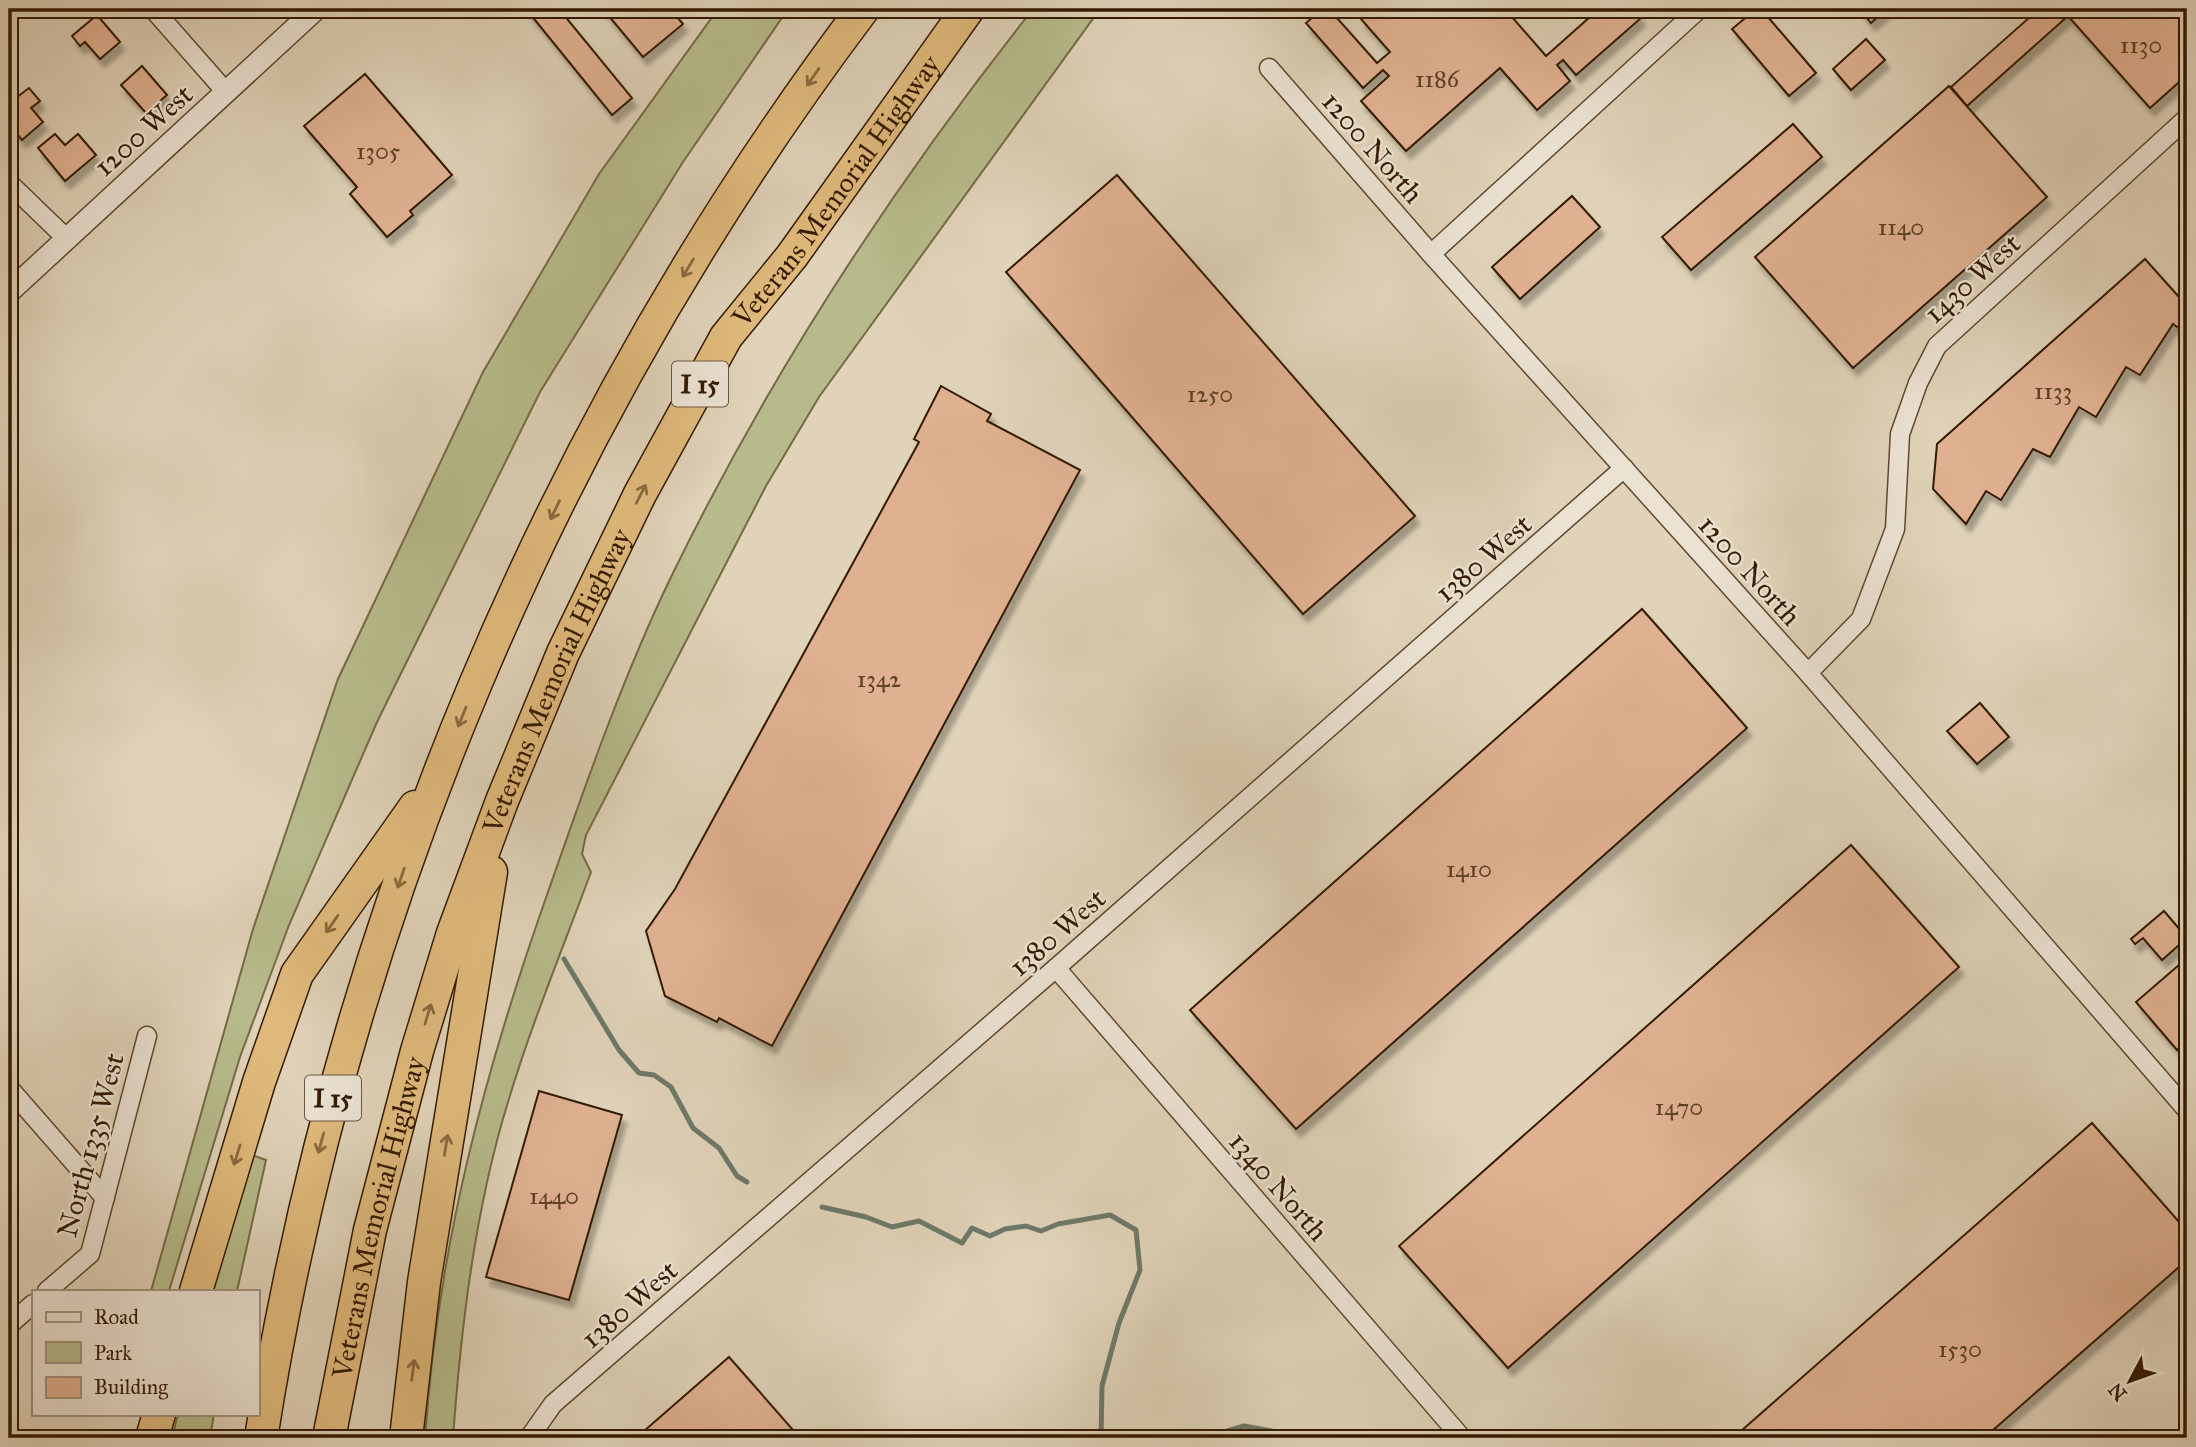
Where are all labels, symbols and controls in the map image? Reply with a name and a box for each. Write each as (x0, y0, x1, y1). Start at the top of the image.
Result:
house number: 1130 (2120, 30, 2162, 60)
street label: Veterans Memorial Highway (724, 47, 948, 335)
house number: 1186 (1415, 64, 1460, 94)
one-way arrow (806, 67, 820, 86)
street label: 1200 West (87, 77, 200, 184)
street label: 1200 North (1314, 84, 1431, 211)
house number: 1305 (356, 136, 400, 166)
house number: 1140 (1878, 212, 1924, 242)
street label: 1430 West (1917, 226, 2028, 331)
one-way arrow (681, 257, 695, 277)
road number: I 15 (672, 362, 728, 406)
house number: 1133 (2034, 376, 2072, 406)
house number: 1250 (1187, 379, 1233, 409)
one-way arrow (634, 484, 648, 504)
one-way arrow (548, 499, 561, 520)
street label: 1380 West (1428, 507, 1539, 610)
street label: 1200 North (1691, 508, 1809, 633)
street label: Veterans Memorial Highway (474, 522, 639, 839)
house number: 1342 (857, 664, 901, 694)
one-way arrow (455, 706, 468, 728)
house number: 1410 (1446, 854, 1492, 884)
one-way arrow (394, 867, 406, 889)
street label: 1380 West (1002, 881, 1113, 984)
one-way arrow (325, 914, 339, 933)
one-way arrow (422, 1003, 435, 1025)
street label: North 1335 West (49, 1049, 132, 1241)
street label: Veterans Memorial Highway (324, 1052, 433, 1382)
road number: I 15 (305, 1076, 361, 1120)
house number: 1470 (1655, 1092, 1703, 1122)
street label: 1340 North (1222, 1124, 1336, 1249)
one-way arrow (314, 1131, 327, 1154)
one-way arrow (440, 1134, 453, 1157)
one-way arrow (229, 1144, 242, 1166)
house number: 1440 (529, 1181, 579, 1211)
street label: 1380 West (574, 1253, 685, 1356)
legend (32, 1290, 259, 1416)
text: Road (94, 1304, 139, 1330)
house number: 1530 (1938, 1334, 1982, 1364)
text: Park (94, 1340, 132, 1366)
north arrow (2094, 1346, 2164, 1416)
one-way arrow (407, 1360, 420, 1382)
text: Building (94, 1374, 168, 1400)
text: N (2104, 1378, 2132, 1405)

